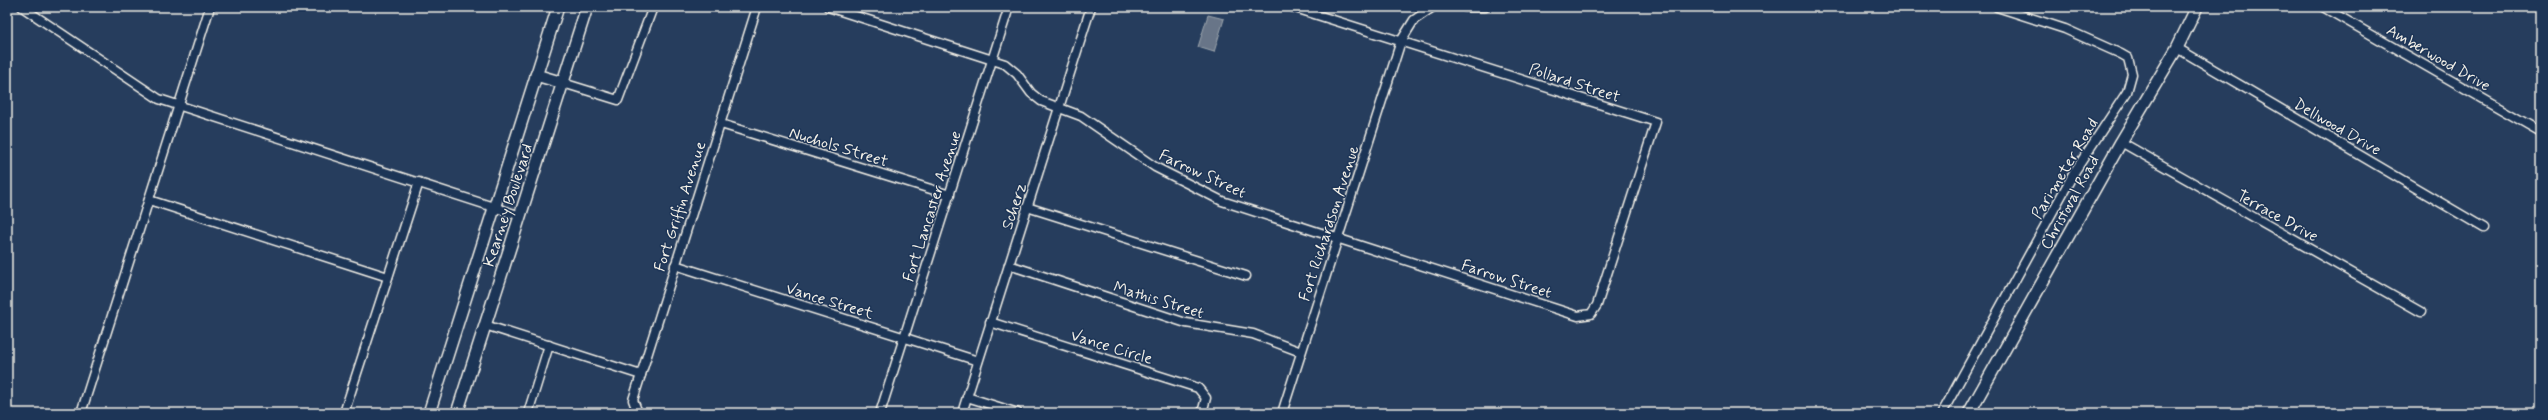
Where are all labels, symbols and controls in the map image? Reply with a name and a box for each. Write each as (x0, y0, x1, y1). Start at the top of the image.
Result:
street label: Amberwood Drive (2383, 20, 2494, 97)
street label: Pollard Street (1526, 59, 1623, 108)
street label: Dellwood Drive (2290, 94, 2385, 161)
street label: Parimeter Road (2027, 114, 2104, 223)
street label: Nuchols Street (786, 122, 891, 173)
street label: Fort Lancaster Avenue (898, 128, 967, 285)
street label: Fort Griffin Avenue (649, 138, 711, 274)
street label: Kearney Boulevard (479, 141, 538, 270)
street label: Fort Richardson Avenue (1294, 142, 1365, 304)
street label: Farrow Street (1155, 145, 1249, 204)
street label: Christoval Road (2036, 152, 2105, 253)
street label: Scherz (997, 180, 1032, 232)
street label: Terrace Drive (2233, 185, 2322, 247)
street label: Farrow Street (1459, 255, 1554, 304)
street label: Mathis Street (1111, 277, 1206, 324)
street label: Vance Street (783, 278, 876, 325)
street label: Vance Circle (1068, 325, 1155, 370)

